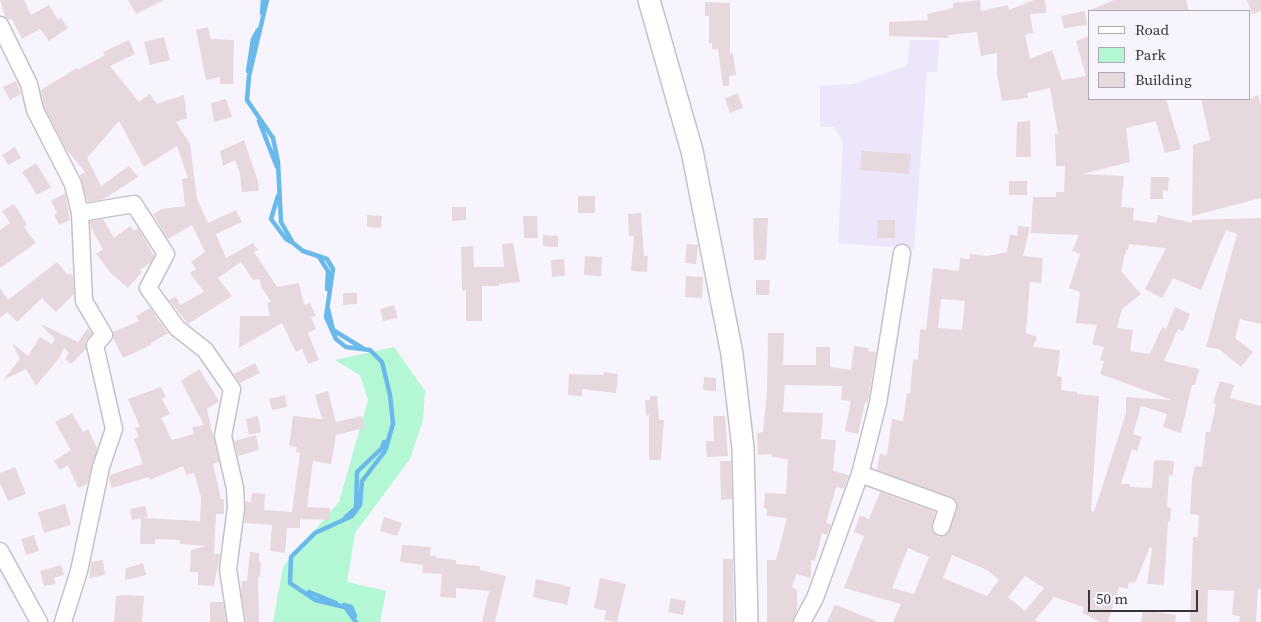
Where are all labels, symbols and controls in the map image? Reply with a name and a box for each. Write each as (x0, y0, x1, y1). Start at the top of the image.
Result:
legend (1088, 10, 1251, 100)
text: Road (1135, 19, 1169, 40)
text: Park (1135, 44, 1166, 65)
text: Building (1135, 69, 1192, 90)
scale bar (1091, 580, 1201, 612)
text: 50 m (1096, 588, 1128, 609)

